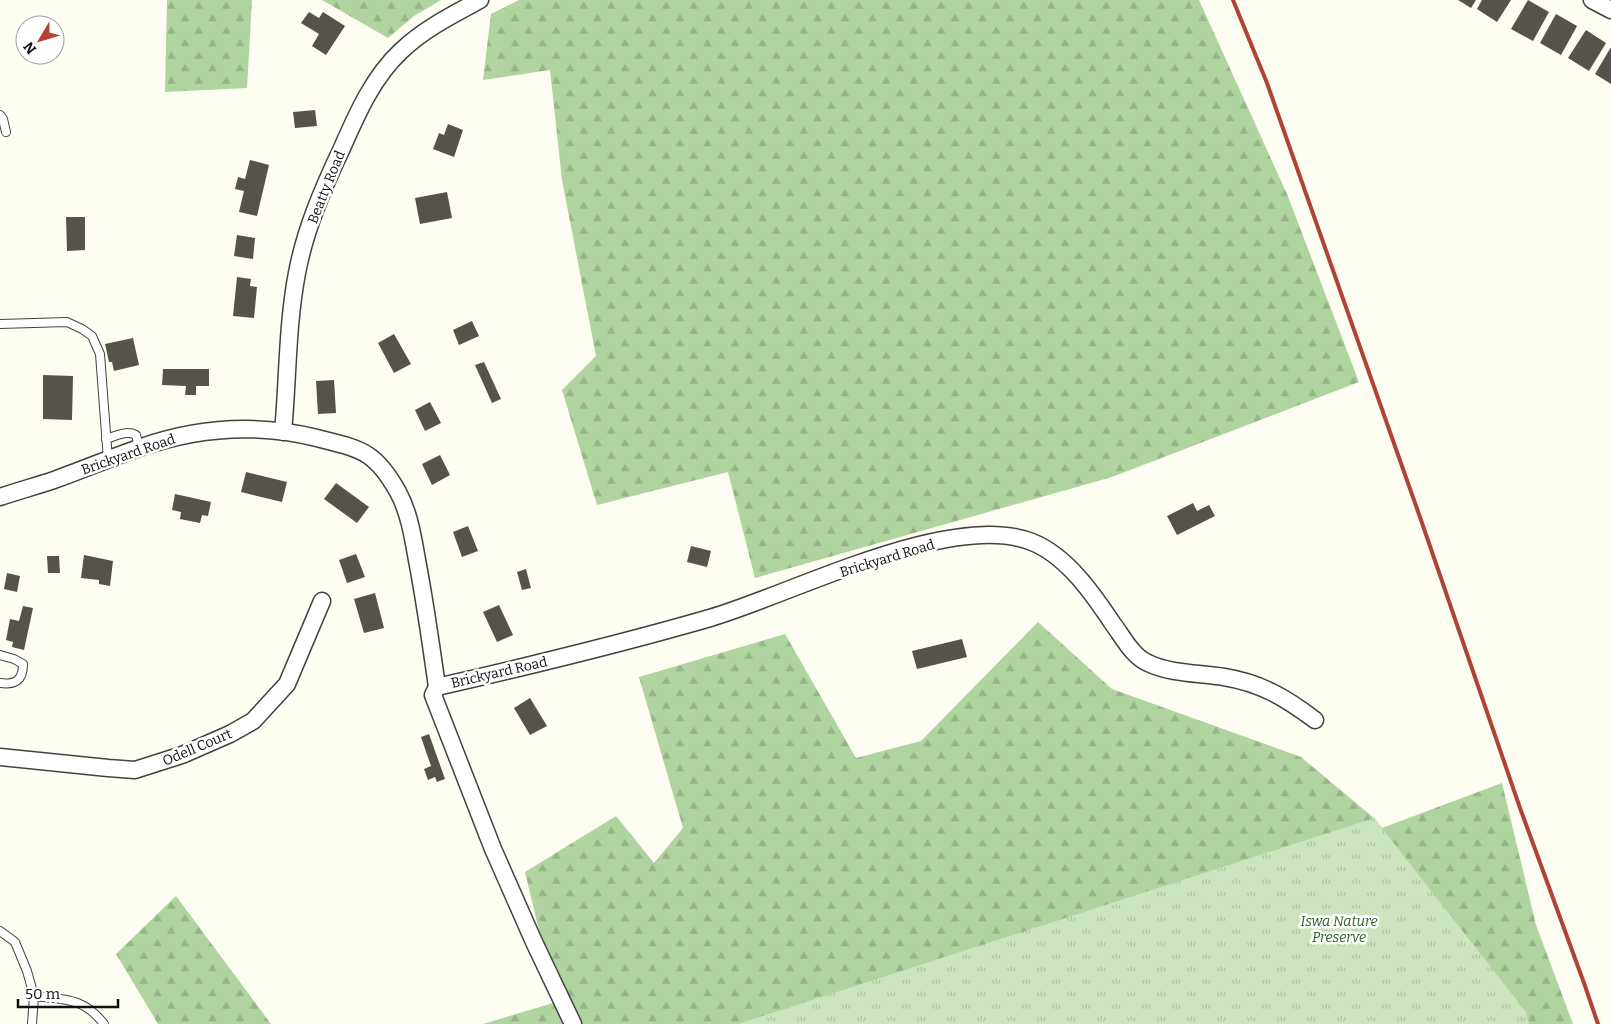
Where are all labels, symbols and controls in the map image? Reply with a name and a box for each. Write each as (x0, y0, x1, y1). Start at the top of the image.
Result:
north arrow (15, 15, 65, 65)
text: N (20, 38, 40, 57)
street label: Beatty Road (304, 148, 349, 226)
street label: Brickyard Road (79, 430, 177, 479)
street label: Brickyard Road (838, 536, 937, 581)
street label: Brickyard Road (449, 653, 549, 692)
street label: Odell Court (160, 725, 234, 770)
park label: Iswa Nature Preserve (1300, 913, 1378, 946)
scale bar (18, 976, 118, 1008)
text: 50 m (25, 985, 61, 1003)

